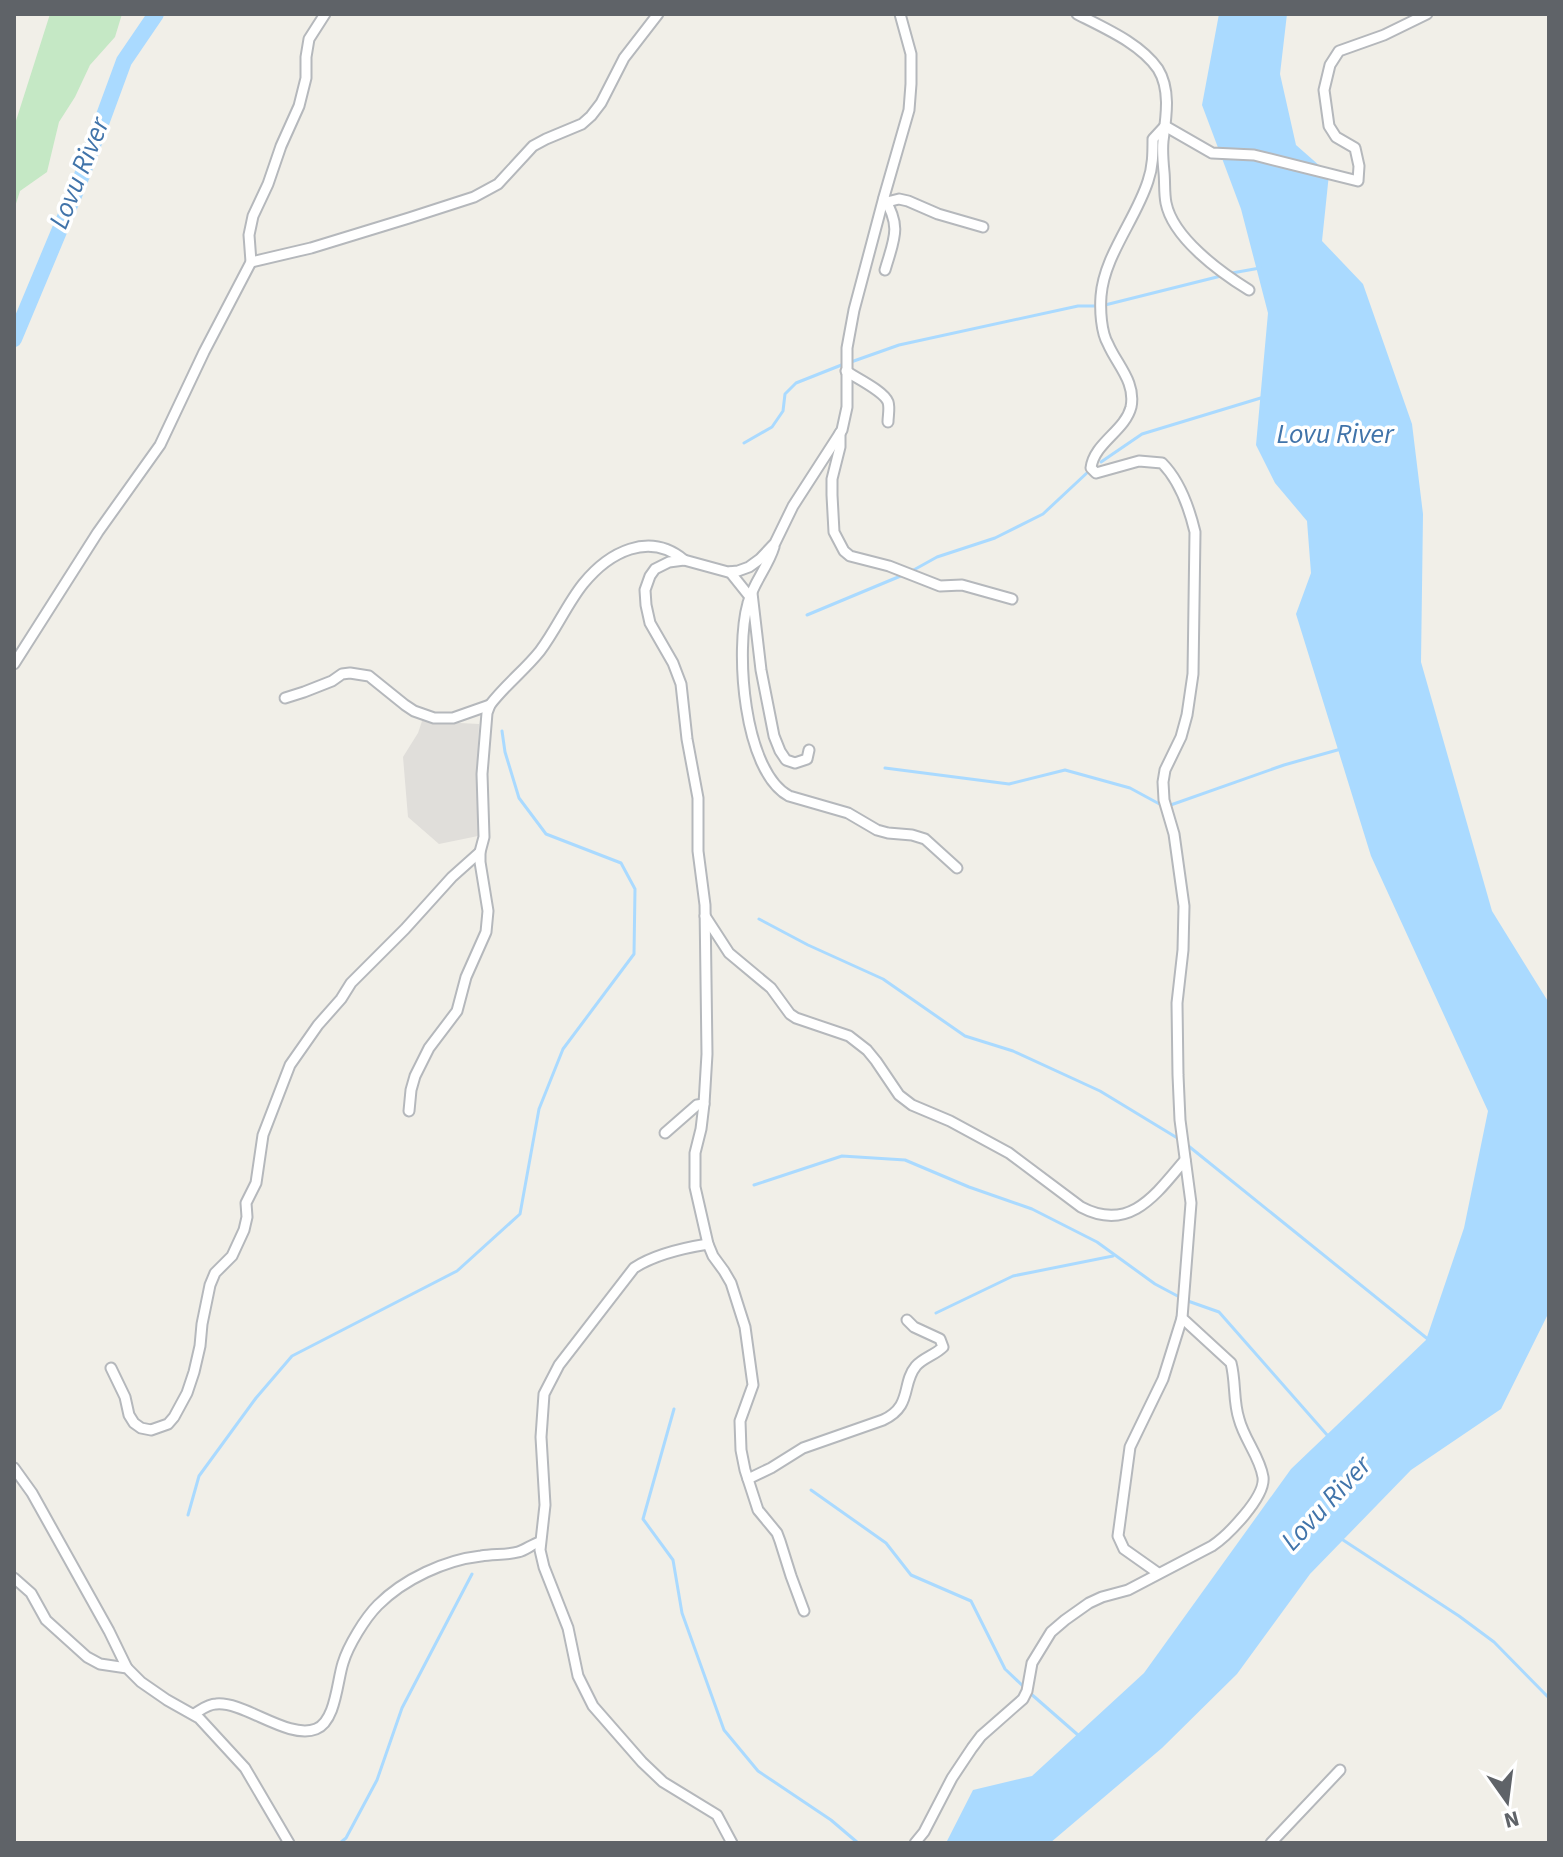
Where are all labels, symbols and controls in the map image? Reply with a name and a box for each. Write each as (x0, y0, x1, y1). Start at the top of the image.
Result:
water label: Lovu River (39, 110, 120, 235)
water label: Lovu River (1276, 414, 1395, 454)
water label: Lovu River (1271, 1446, 1382, 1559)
north arrow (1467, 1761, 1547, 1841)
text: N (1501, 1802, 1523, 1837)

